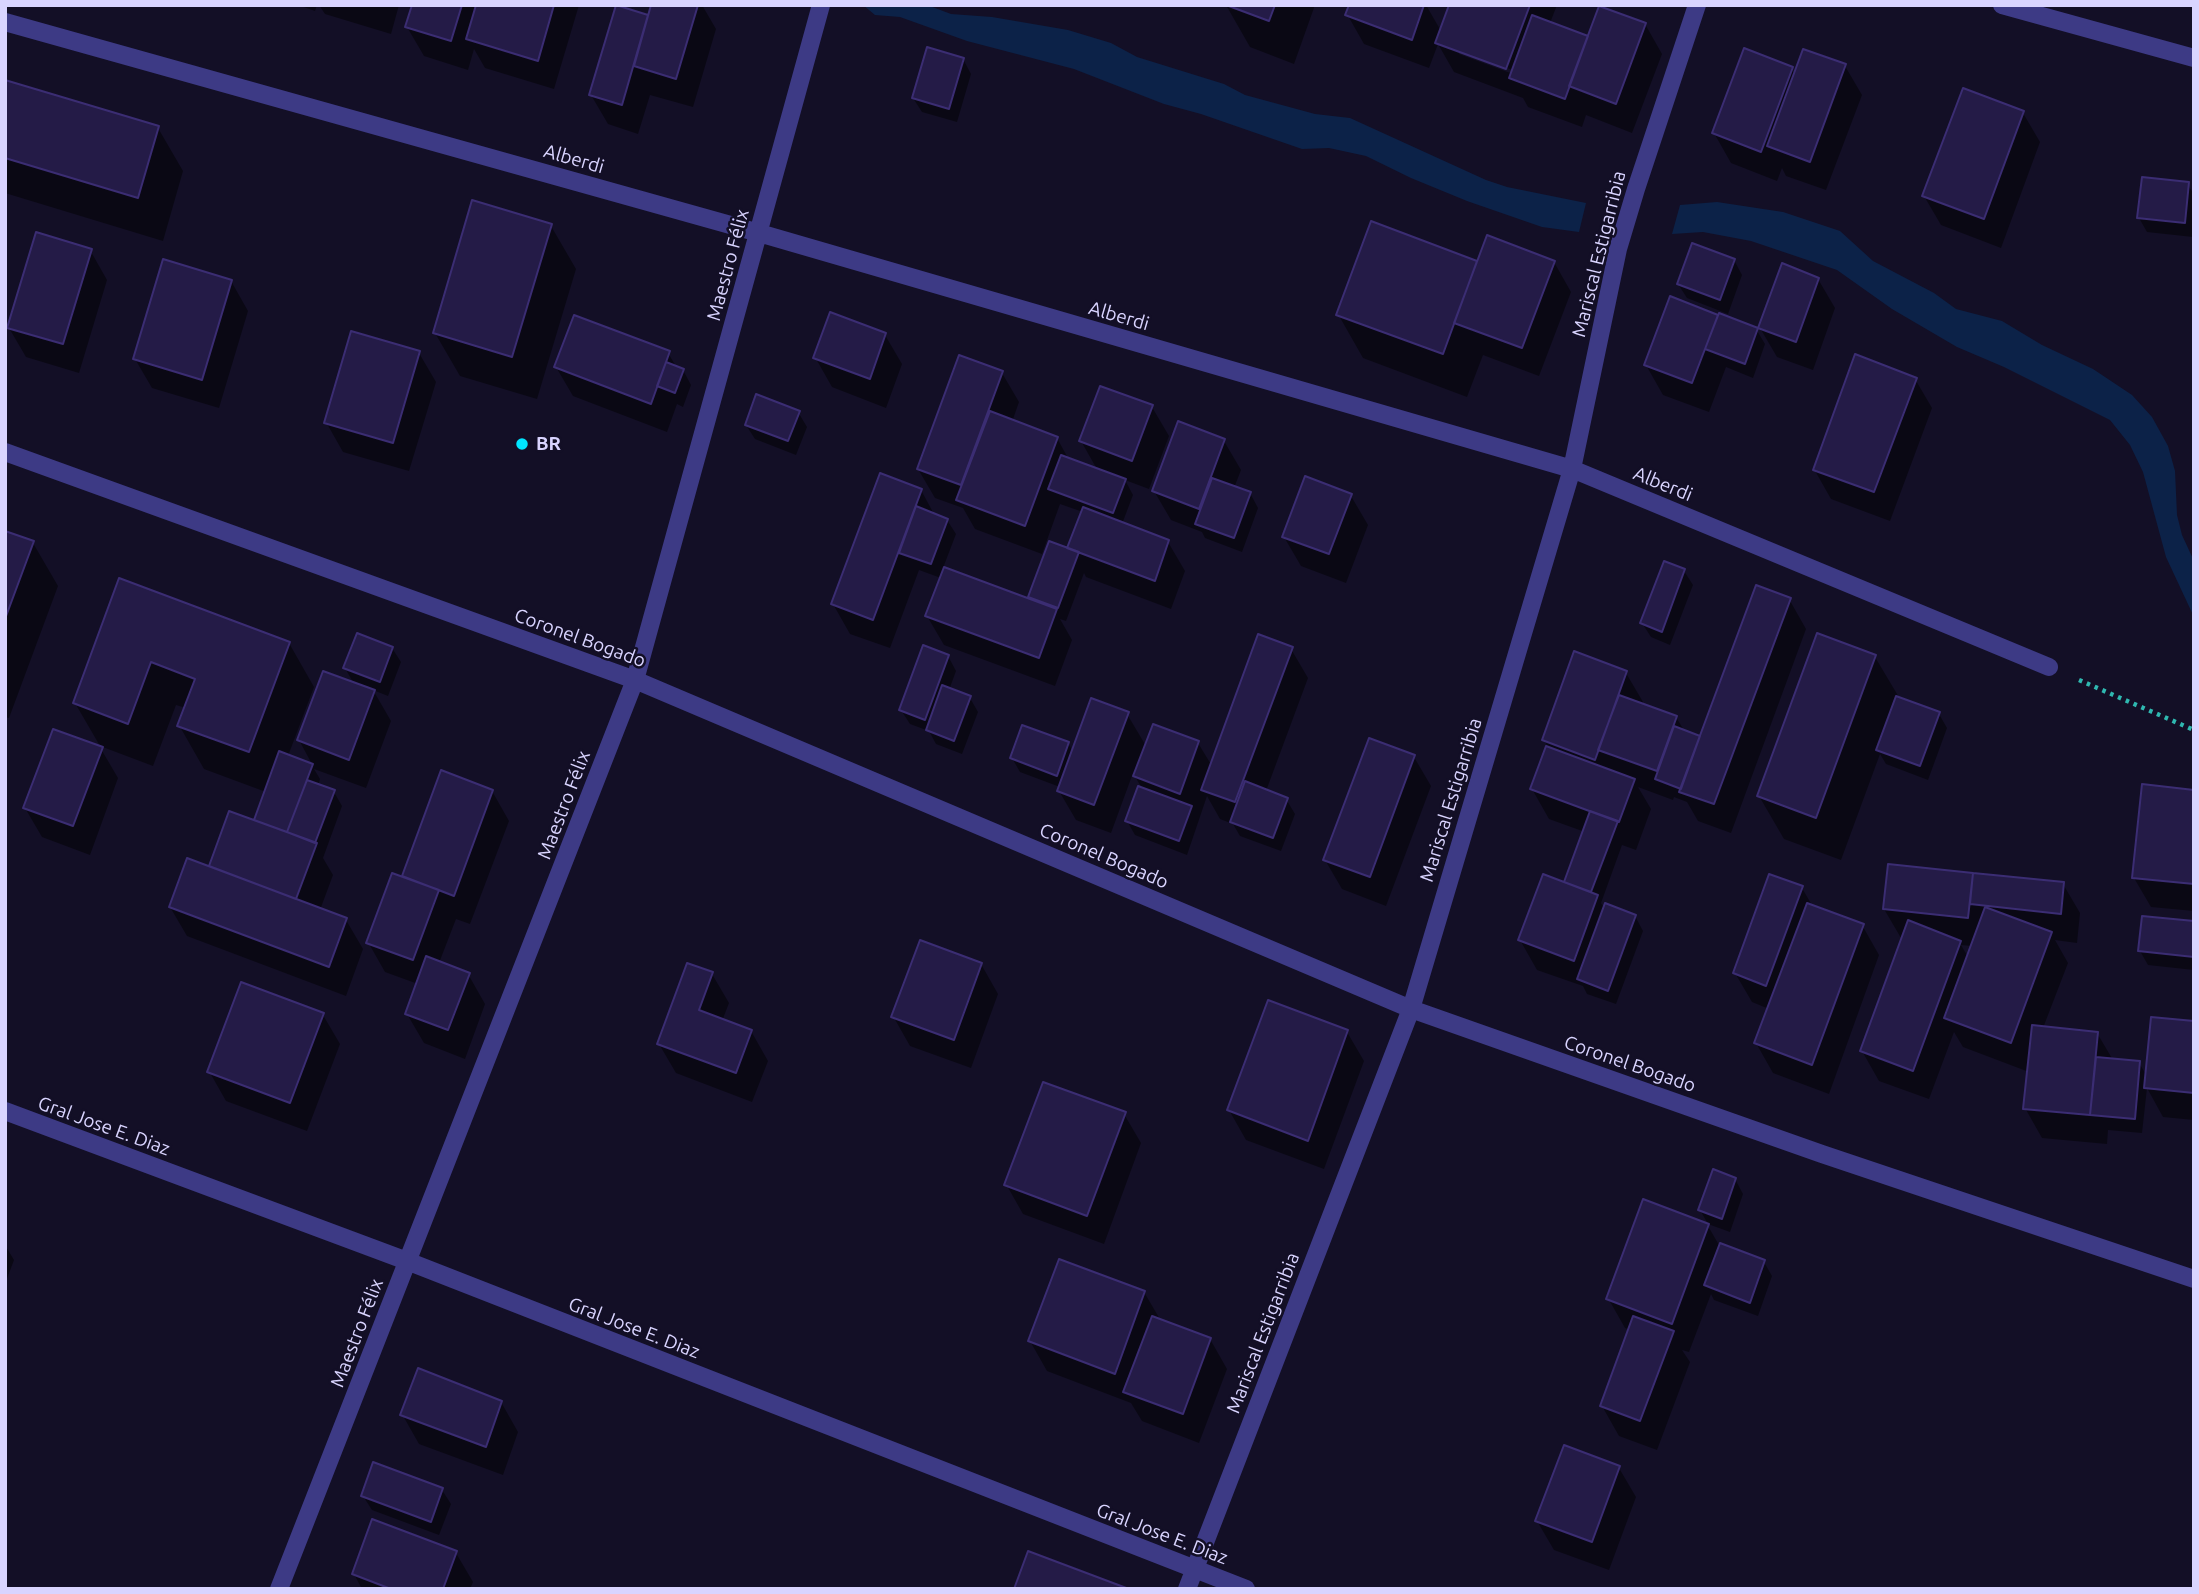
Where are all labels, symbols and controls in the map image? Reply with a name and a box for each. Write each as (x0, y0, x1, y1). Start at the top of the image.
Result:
street label: Alberdi (541, 140, 607, 178)
street label: Mariscal Estigarribia (1567, 169, 1631, 339)
street label: Maestro Félix (702, 207, 754, 323)
street label: Alberdi (1086, 297, 1152, 335)
place label: BR (536, 433, 561, 455)
marker: BR (514, 436, 530, 452)
street label: Alberdi (1630, 462, 1696, 506)
street label: Coronel Bogado (511, 604, 649, 672)
street label: Mariscal Estigarribia (1415, 715, 1487, 885)
street label: Maestro Félix (533, 747, 595, 863)
street label: Coronel Bogado (1036, 819, 1172, 893)
street label: Coronel Bogado (1561, 1031, 1699, 1097)
street label: Gral Jose E. Diaz (35, 1092, 173, 1160)
street label: Mariscal Estigarribia (1222, 1249, 1304, 1417)
street label: Maestro Félix (326, 1275, 388, 1391)
street label: Gral Jose E. Diaz (565, 1292, 703, 1364)
street label: Gral Jose E. Diaz (1093, 1498, 1231, 1570)

